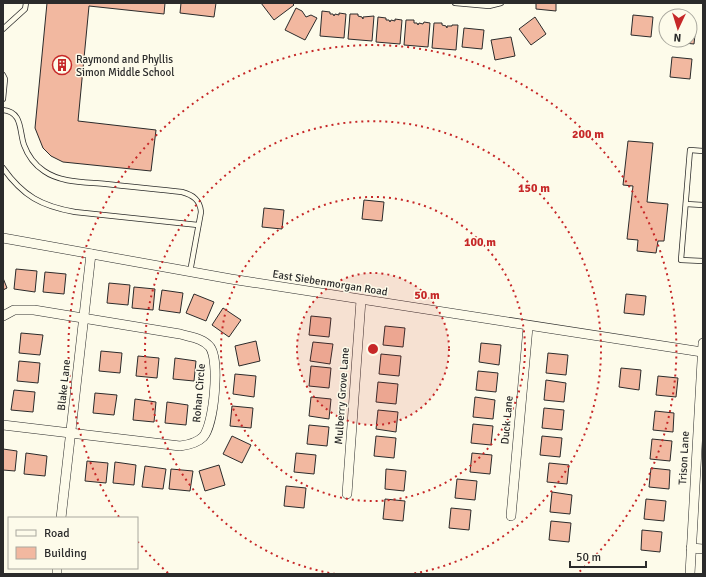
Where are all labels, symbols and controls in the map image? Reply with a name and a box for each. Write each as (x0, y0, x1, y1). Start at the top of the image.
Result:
north arrow (658, 8, 698, 48)
text: N (673, 31, 682, 44)
place label: Raymond and Phyllis Simon Middle School (76, 53, 175, 79)
building icon: Raymond and Phyllis Simon Middle School (51, 54, 73, 76)
text: 200 m (572, 127, 604, 142)
text: 150 m (518, 181, 550, 196)
text: 100 m (464, 235, 496, 250)
street label: East Siebenmorgan Road (271, 267, 389, 299)
text: 50 m (414, 288, 440, 303)
centre of rings (366, 342, 380, 356)
street label: Mulberry Grove Lane (332, 347, 352, 445)
street label: Blake Lane (55, 359, 73, 411)
street label: Rohan Circle (190, 363, 208, 423)
street label: Duck Lane (498, 395, 516, 445)
street label: Trison Lane (676, 431, 692, 485)
legend (8, 517, 138, 569)
text: Road (44, 526, 70, 541)
scale bar (570, 543, 646, 569)
text: Building (44, 546, 87, 561)
text: 50 m (576, 550, 601, 565)

